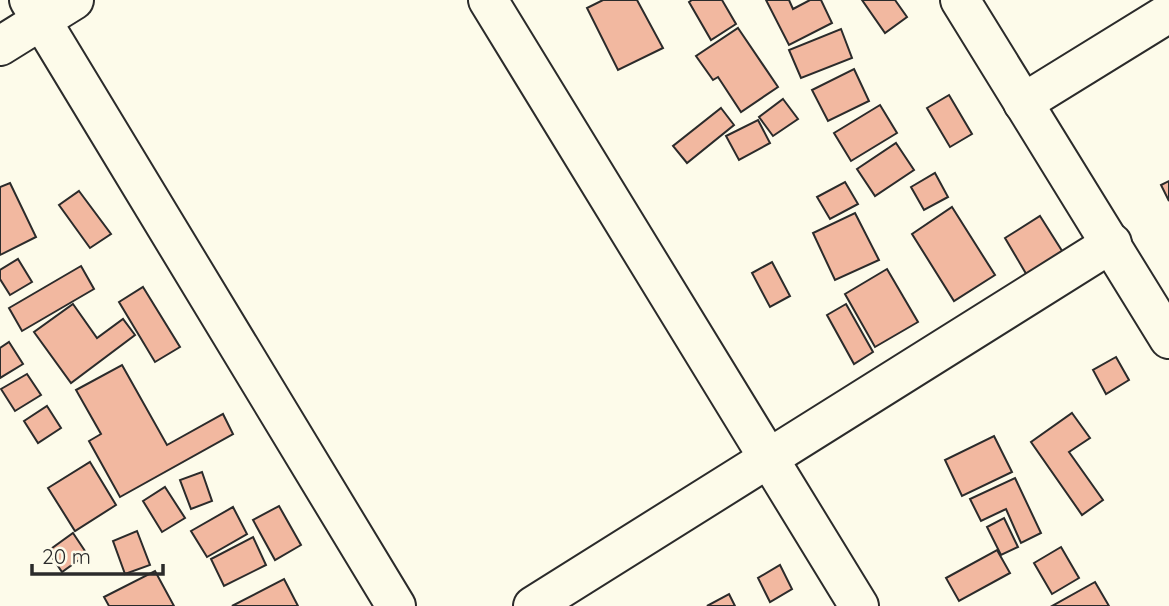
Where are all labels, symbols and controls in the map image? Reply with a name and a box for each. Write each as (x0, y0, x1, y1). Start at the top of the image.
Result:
scale bar (32, 532, 163, 576)
text: 20 m (42, 543, 91, 569)

